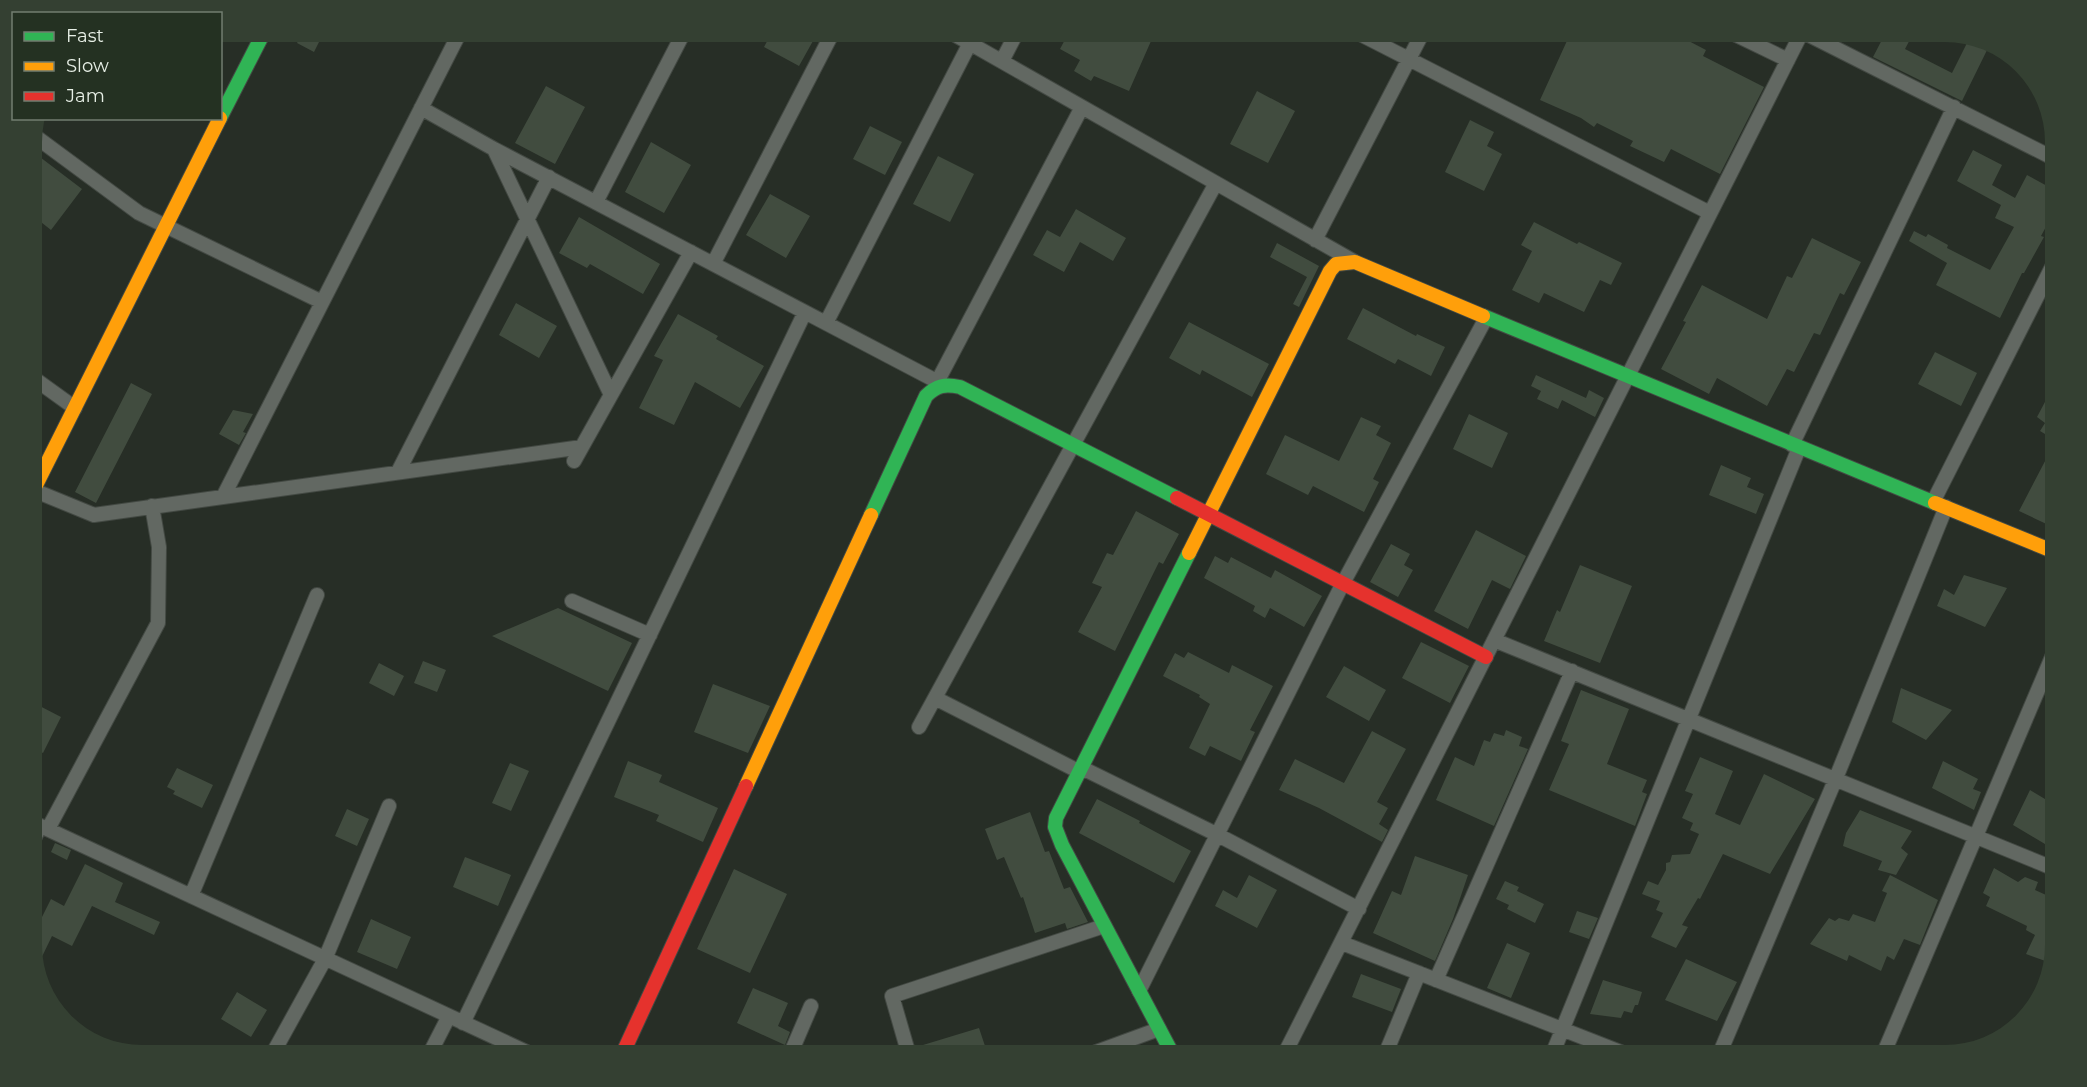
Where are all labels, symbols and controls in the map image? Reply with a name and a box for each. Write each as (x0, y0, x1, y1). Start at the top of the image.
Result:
legend (12, 12, 222, 120)
text: Fast (66, 25, 104, 47)
text: Slow (66, 55, 109, 77)
text: Jam (65, 85, 105, 107)

